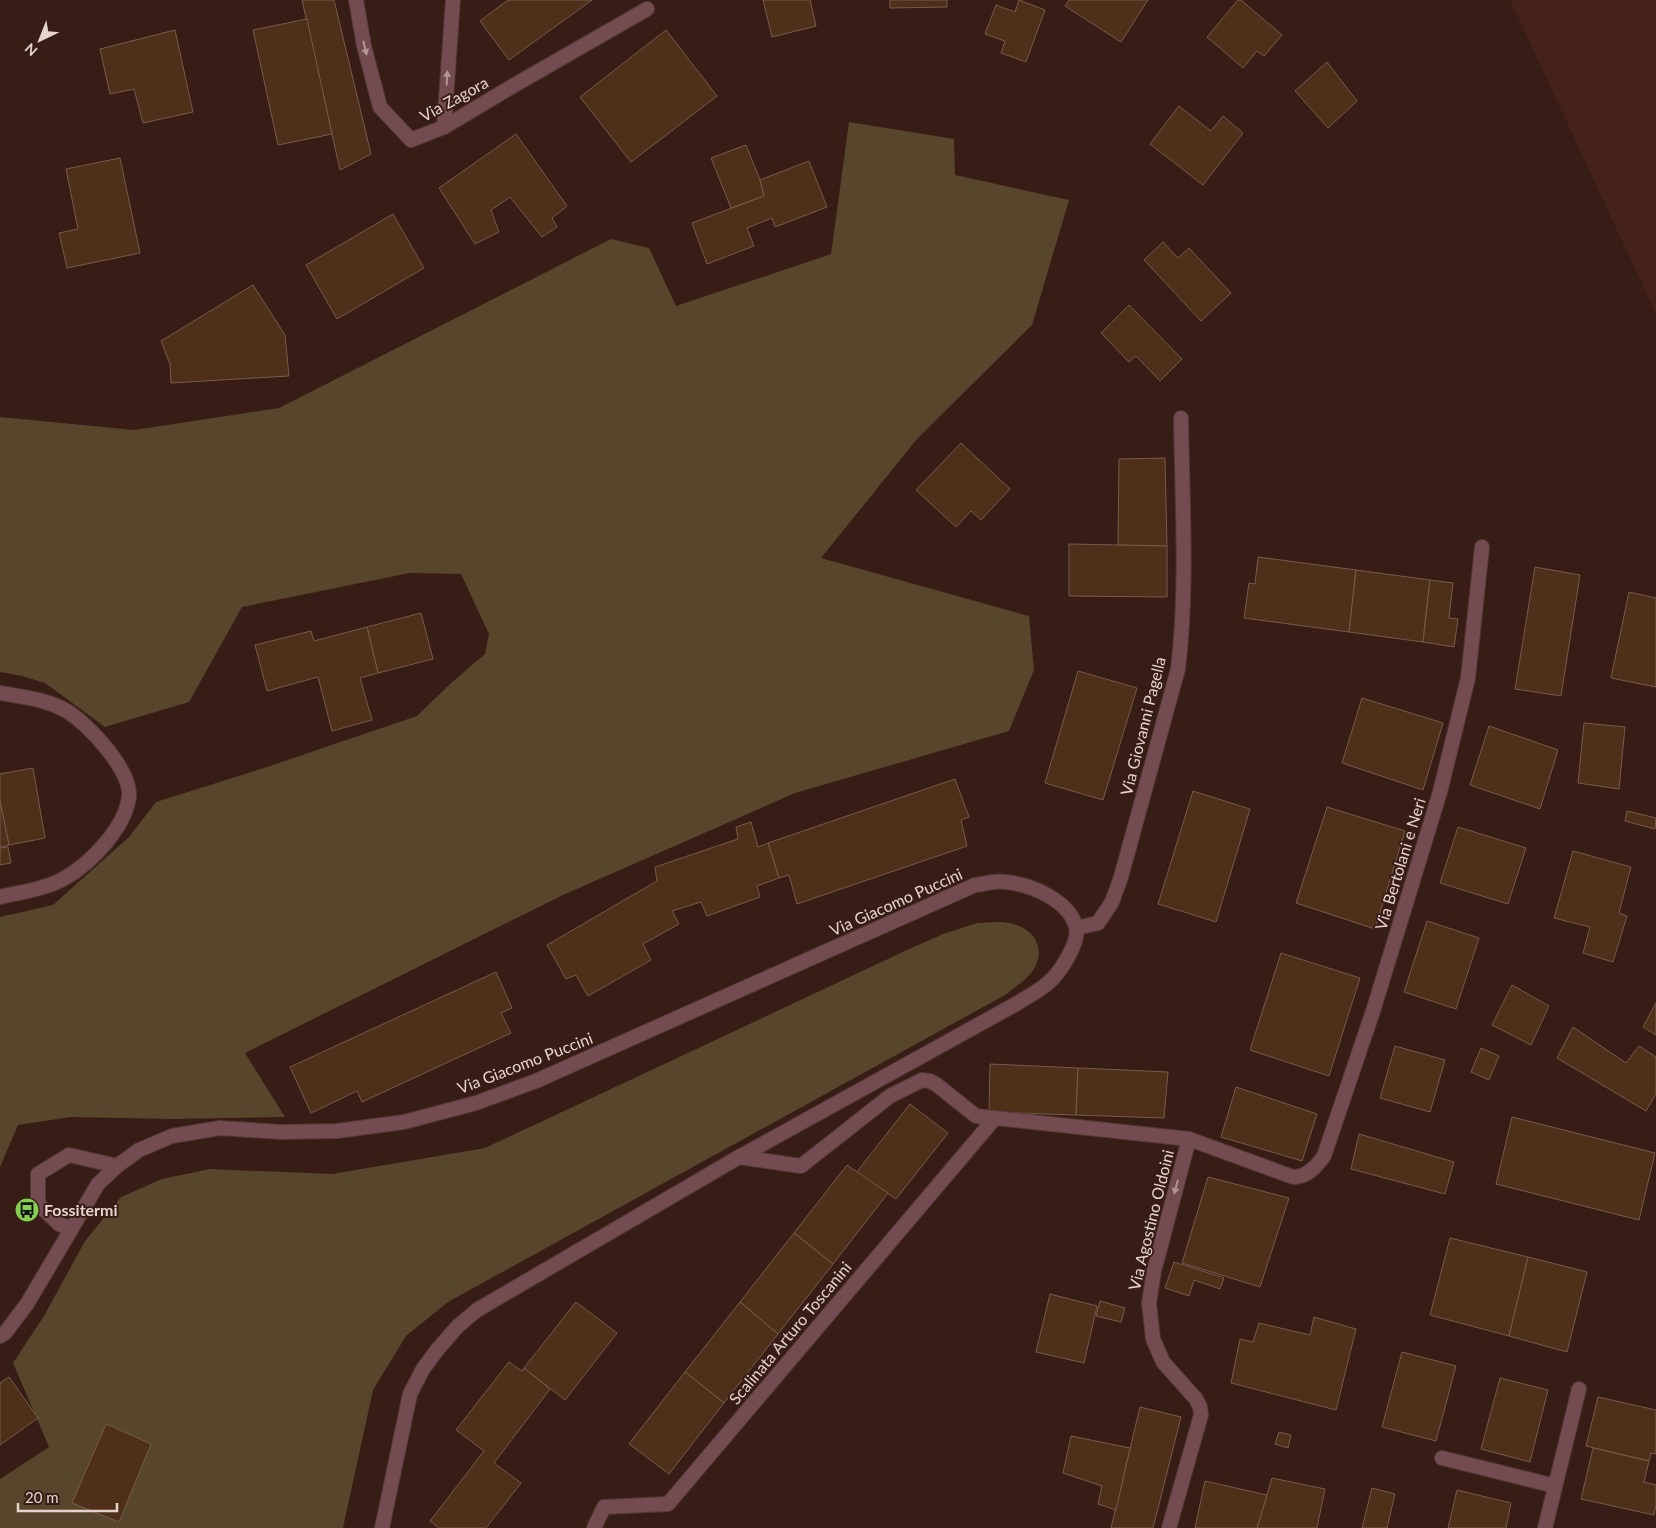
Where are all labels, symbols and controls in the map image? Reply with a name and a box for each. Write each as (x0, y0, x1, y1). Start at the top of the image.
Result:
north arrow (15, 15, 65, 65)
text: N (21, 40, 41, 60)
one-way arrow (361, 40, 369, 55)
one-way arrow (444, 70, 452, 86)
street label: Via Zagora (416, 72, 491, 125)
street label: Via Giovanni Pagella (1116, 655, 1169, 797)
street label: Via Bertolani e Neri (1370, 795, 1429, 932)
street label: Via Giacomo Puccini (827, 864, 965, 939)
street label: Via Giacomo Puccini (455, 1028, 595, 1097)
street label: Via Agostino Oldoini (1124, 1148, 1177, 1292)
one-way arrow (1172, 1179, 1180, 1194)
bus stop icon: Fossitermi (14, 1197, 40, 1223)
place label: Fossitermi (44, 1200, 118, 1219)
street label: Scalinata Arturo Toscanini (725, 1258, 855, 1408)
scale bar (18, 1480, 116, 1512)
text: 20 m (25, 1488, 59, 1506)

